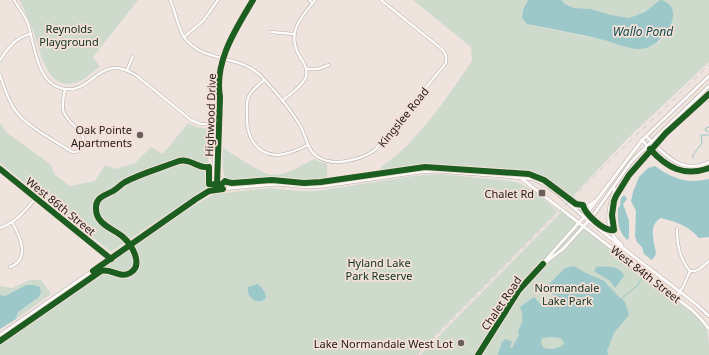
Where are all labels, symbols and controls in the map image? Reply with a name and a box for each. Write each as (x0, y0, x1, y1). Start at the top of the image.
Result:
park label: Reynolds Playground (39, 21, 99, 49)
water label: Wallo Pond (613, 23, 674, 40)
street label: Highwood Drive (201, 73, 219, 157)
street label: Kingslee Road (374, 84, 432, 150)
place label: Oak Pointe Apartments (71, 122, 132, 150)
marker: Oak Pointe Apartments (135, 130, 145, 140)
street label: West 86th Street (23, 173, 99, 239)
place label: Chalet Rd (485, 186, 534, 201)
marker: Chalet Rd (537, 188, 547, 198)
street label: West 84th Street (608, 242, 684, 306)
park label: Hyland Lake Park Reserve (346, 255, 412, 283)
street label: Chalet Road (477, 273, 525, 333)
park label: Normandale Lake Park (535, 280, 599, 308)
place label: Lake Normandale West Lot (314, 336, 453, 351)
marker: Lake Normandale West Lot (456, 338, 466, 348)

